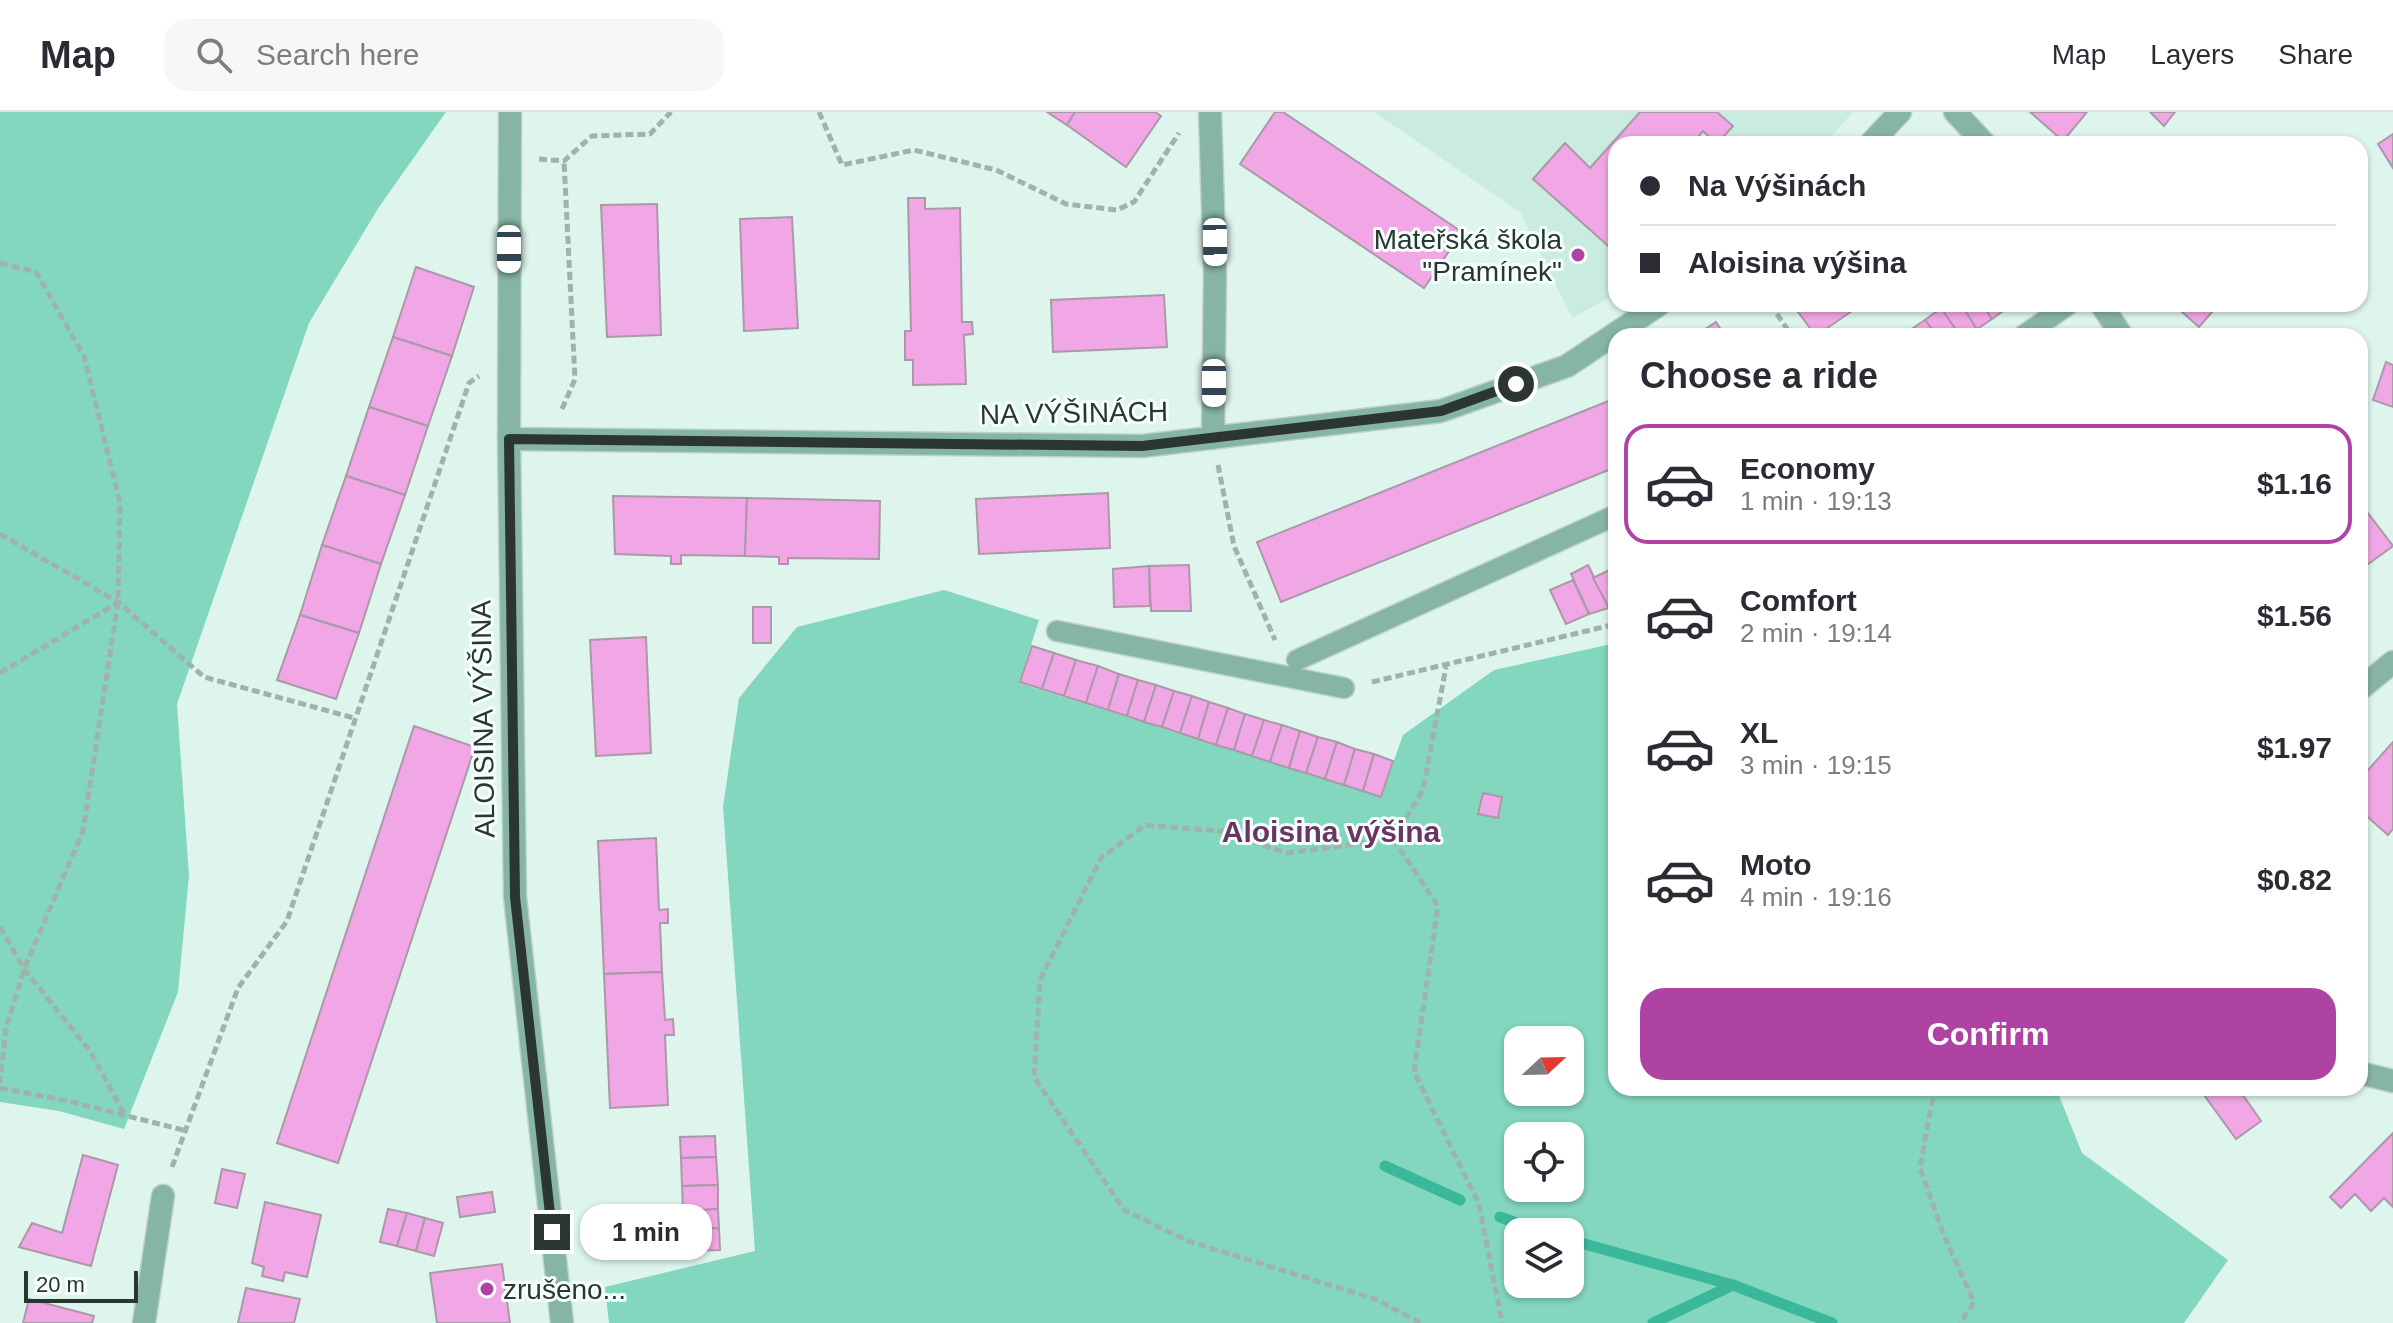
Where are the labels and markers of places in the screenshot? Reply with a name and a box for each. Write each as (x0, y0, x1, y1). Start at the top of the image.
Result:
place label: Mateřská škola "Pramínek" (1374, 224, 1562, 287)
marker: Mateřská škola "Pramínek" (1569, 246, 1587, 264)
place label: zrušeno... (503, 1274, 626, 1305)
marker: zrušeno... (478, 1280, 496, 1298)

